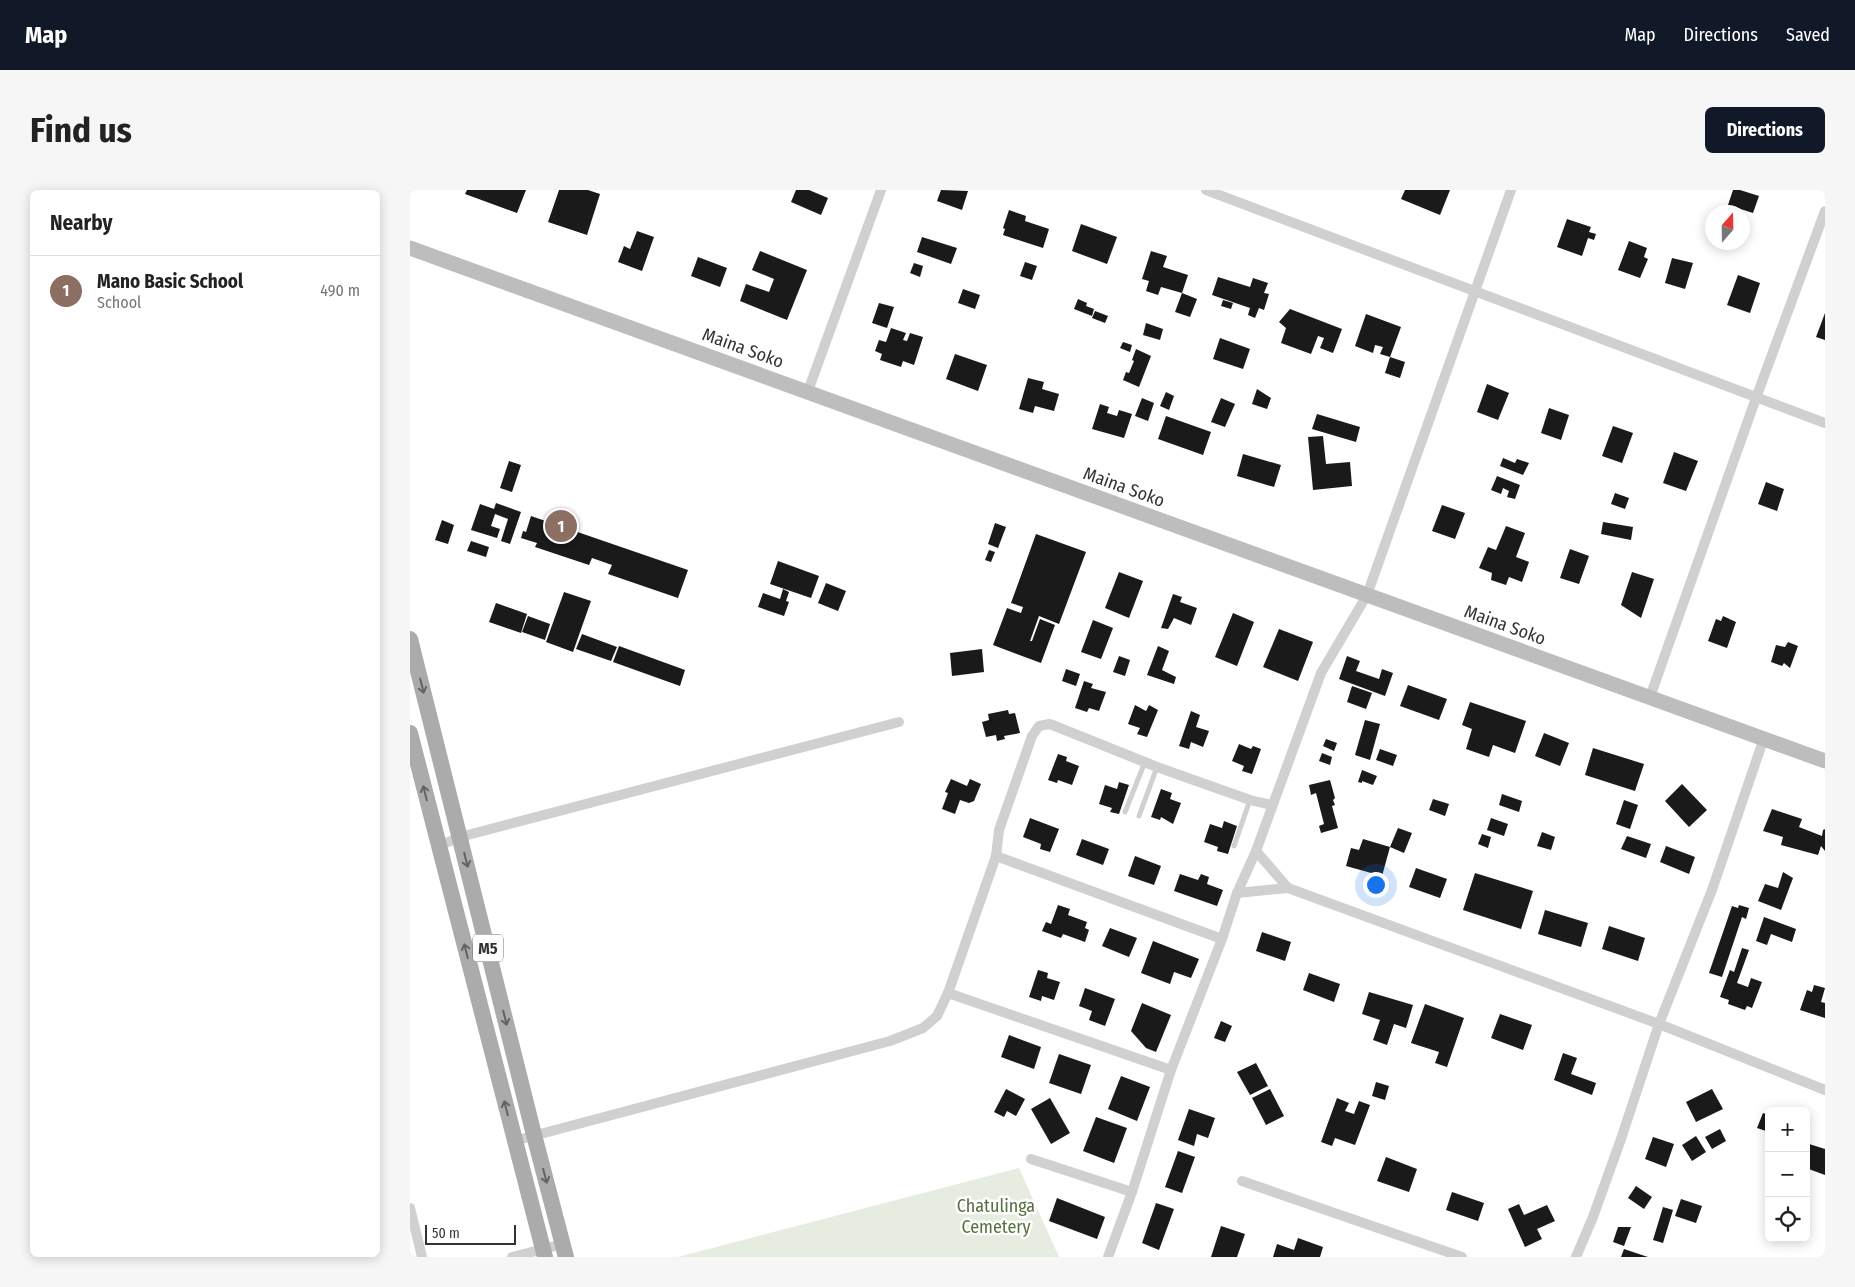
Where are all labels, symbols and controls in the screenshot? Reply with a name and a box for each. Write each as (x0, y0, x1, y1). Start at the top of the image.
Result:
text: Map (25, 21, 67, 49)
text: Map (1624, 24, 1656, 46)
text: Directions (1684, 24, 1758, 46)
text: Saved (1786, 24, 1830, 46)
button: Directions (1705, 107, 1825, 153)
text: Find us (30, 109, 132, 151)
north arrow (1705, 205, 1750, 250)
text: Nearby (50, 210, 112, 236)
text: Mano Basic School (97, 270, 243, 293)
text: 1 (63, 281, 69, 300)
text: 490 m (320, 281, 360, 300)
text: School (97, 293, 141, 312)
street label: Maina Soko (699, 323, 787, 373)
street label: Maina Soko (1080, 462, 1168, 512)
pin: 1 (545, 507, 577, 545)
street label: Maina Soko (1461, 600, 1549, 650)
one-way arrow (418, 678, 427, 694)
one-way arrow (420, 786, 430, 802)
one-way arrow (462, 852, 471, 868)
your location (1363, 872, 1389, 898)
road number: M5 (473, 934, 503, 961)
one-way arrow (460, 943, 470, 959)
one-way arrow (501, 1010, 510, 1026)
one-way arrow (501, 1101, 510, 1117)
map controls (1765, 1107, 1810, 1242)
button: + (1765, 1107, 1810, 1152)
button: − (1765, 1152, 1810, 1197)
one-way arrow (540, 1167, 550, 1183)
park label: Chatulinga Cemetery (957, 1195, 1035, 1238)
button: locate (1765, 1197, 1810, 1242)
scale bar (425, 1222, 516, 1245)
text: 50 m (432, 1225, 460, 1242)

